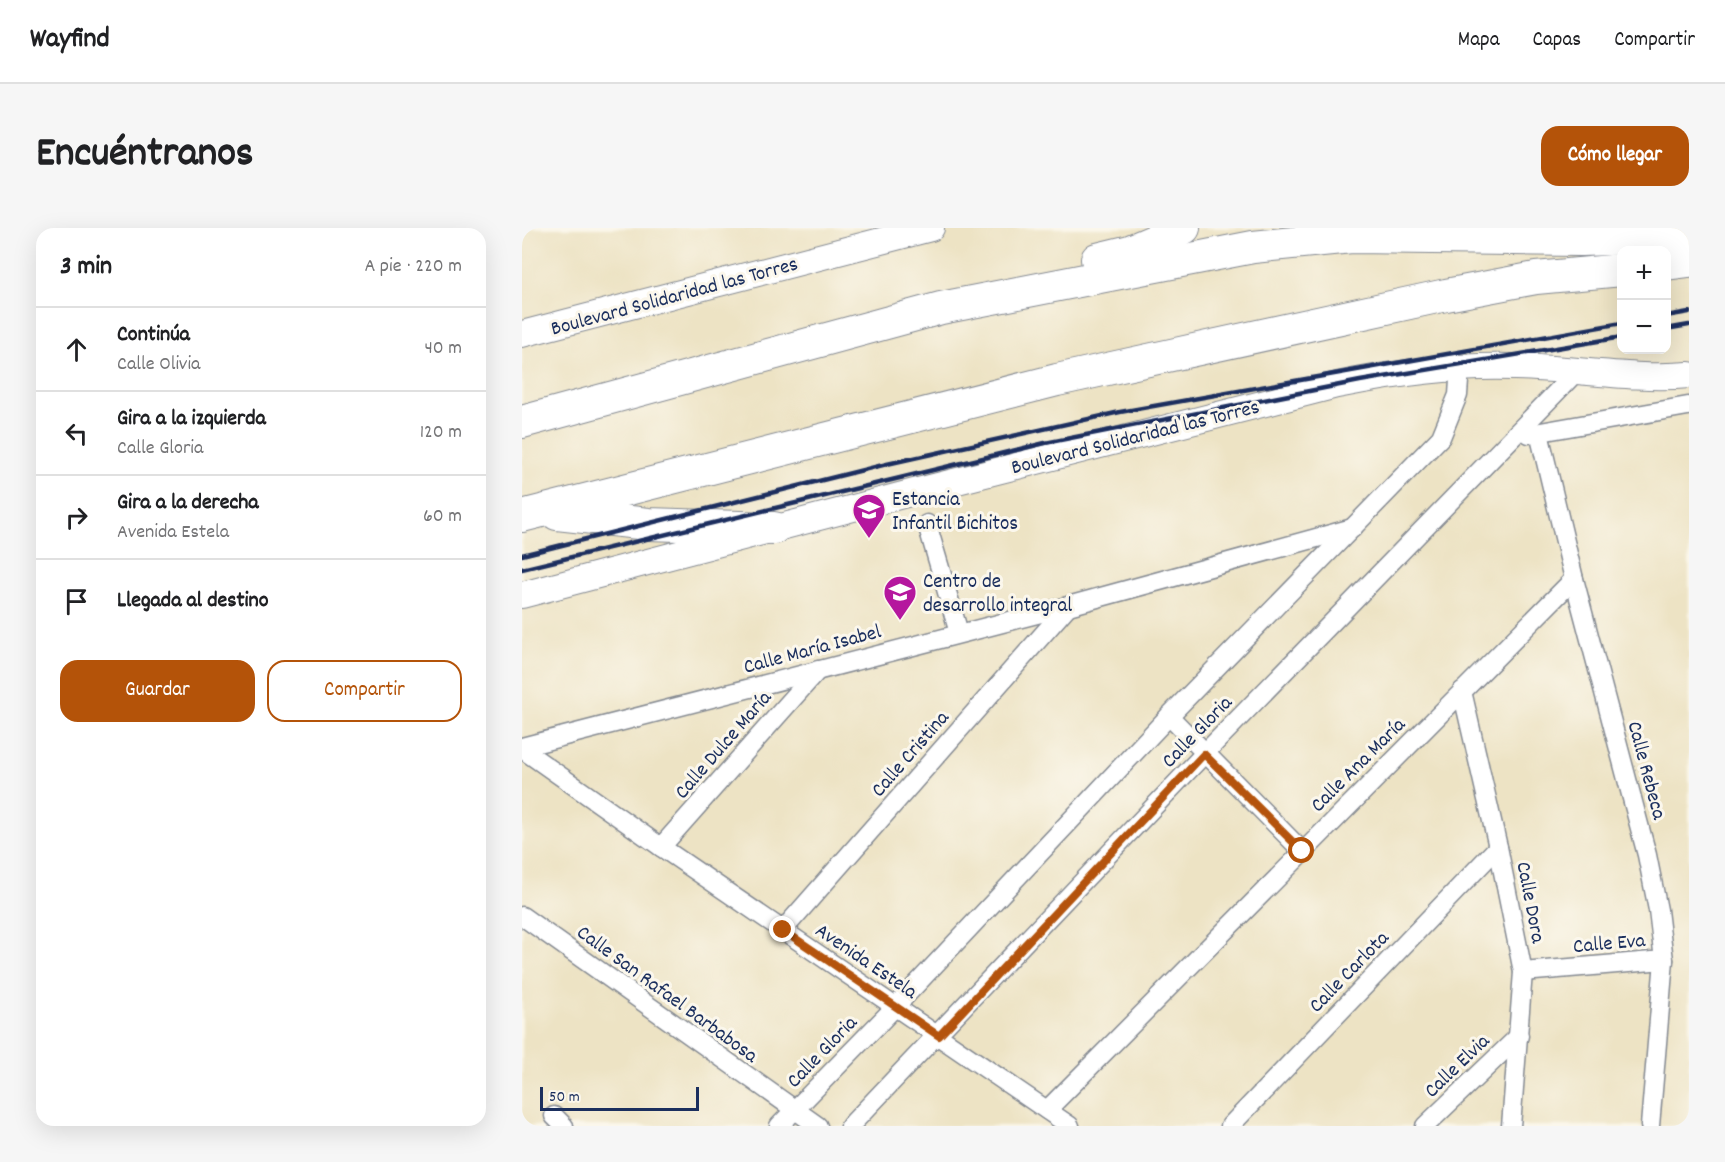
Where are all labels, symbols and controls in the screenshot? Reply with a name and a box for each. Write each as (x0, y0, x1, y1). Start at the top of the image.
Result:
text: Wayfind (30, 21, 110, 61)
text: Mapa (1458, 26, 1500, 56)
text: Capas (1533, 26, 1581, 56)
text: Compartir (1614, 26, 1695, 56)
text: Encuéntranos (36, 126, 254, 186)
button: Cómo llegar (1541, 126, 1689, 186)
map controls (1617, 246, 1671, 354)
button: + (1617, 246, 1671, 300)
text: 3 min (60, 249, 112, 286)
street label: Boulevard Solidaridad las Torres (548, 250, 802, 345)
text: A pie · 220 m (364, 253, 462, 281)
button: − (1617, 300, 1671, 354)
text: Continúa (117, 320, 190, 351)
icon: ahead (60, 333, 93, 366)
text: 40 m (424, 335, 462, 363)
text: Calle Olivia (117, 351, 200, 379)
street label: Boulevard Solidaridad las Torres (1008, 394, 1263, 484)
text: Gira a la izquierda (117, 404, 266, 435)
icon: left (60, 417, 93, 450)
text: 120 m (420, 419, 462, 447)
text: Calle Gloria (117, 435, 203, 463)
place label: Estancia Infantil Bichitos (892, 486, 1018, 540)
text: Gira a la derecha (117, 488, 259, 519)
school or university icon: Estancia Infantil Bichitos (851, 492, 887, 539)
icon: right (60, 501, 93, 534)
text: 60 m (423, 503, 462, 531)
text: Avenida Estela (117, 519, 229, 547)
place label: Centro de desarrollo integral (923, 568, 1072, 622)
school or university icon: Centro de desarrollo integral (882, 574, 918, 621)
icon: arrive (60, 585, 93, 618)
text: Llegada al destino (117, 586, 269, 617)
street label: Calle María Isabel (741, 618, 885, 684)
button: Guardar (60, 660, 255, 722)
button: Compartir (267, 660, 462, 722)
street label: Calle Dulce María (669, 684, 781, 807)
street label: Calle Gloria (1156, 689, 1241, 776)
street label: Calle Cristina (865, 704, 958, 805)
street label: Calle Ana María (1305, 711, 1414, 820)
street label: Calle Rebeca (1618, 718, 1673, 824)
route start (1288, 837, 1314, 863)
street label: Calle Dora (1506, 859, 1552, 947)
route end (769, 916, 795, 942)
street label: Avenida Estela (808, 917, 923, 1008)
street label: Calle San Rafael Barbabosa (569, 919, 764, 1072)
street label: Calle Carlota (1303, 924, 1398, 1021)
street label: Calle Eva (1572, 927, 1648, 963)
street label: Calle Gloria (781, 1009, 866, 1096)
street label: Calle Elvia (1418, 1027, 1499, 1106)
scale bar (540, 1084, 699, 1112)
text: 50 m (549, 1086, 580, 1109)

